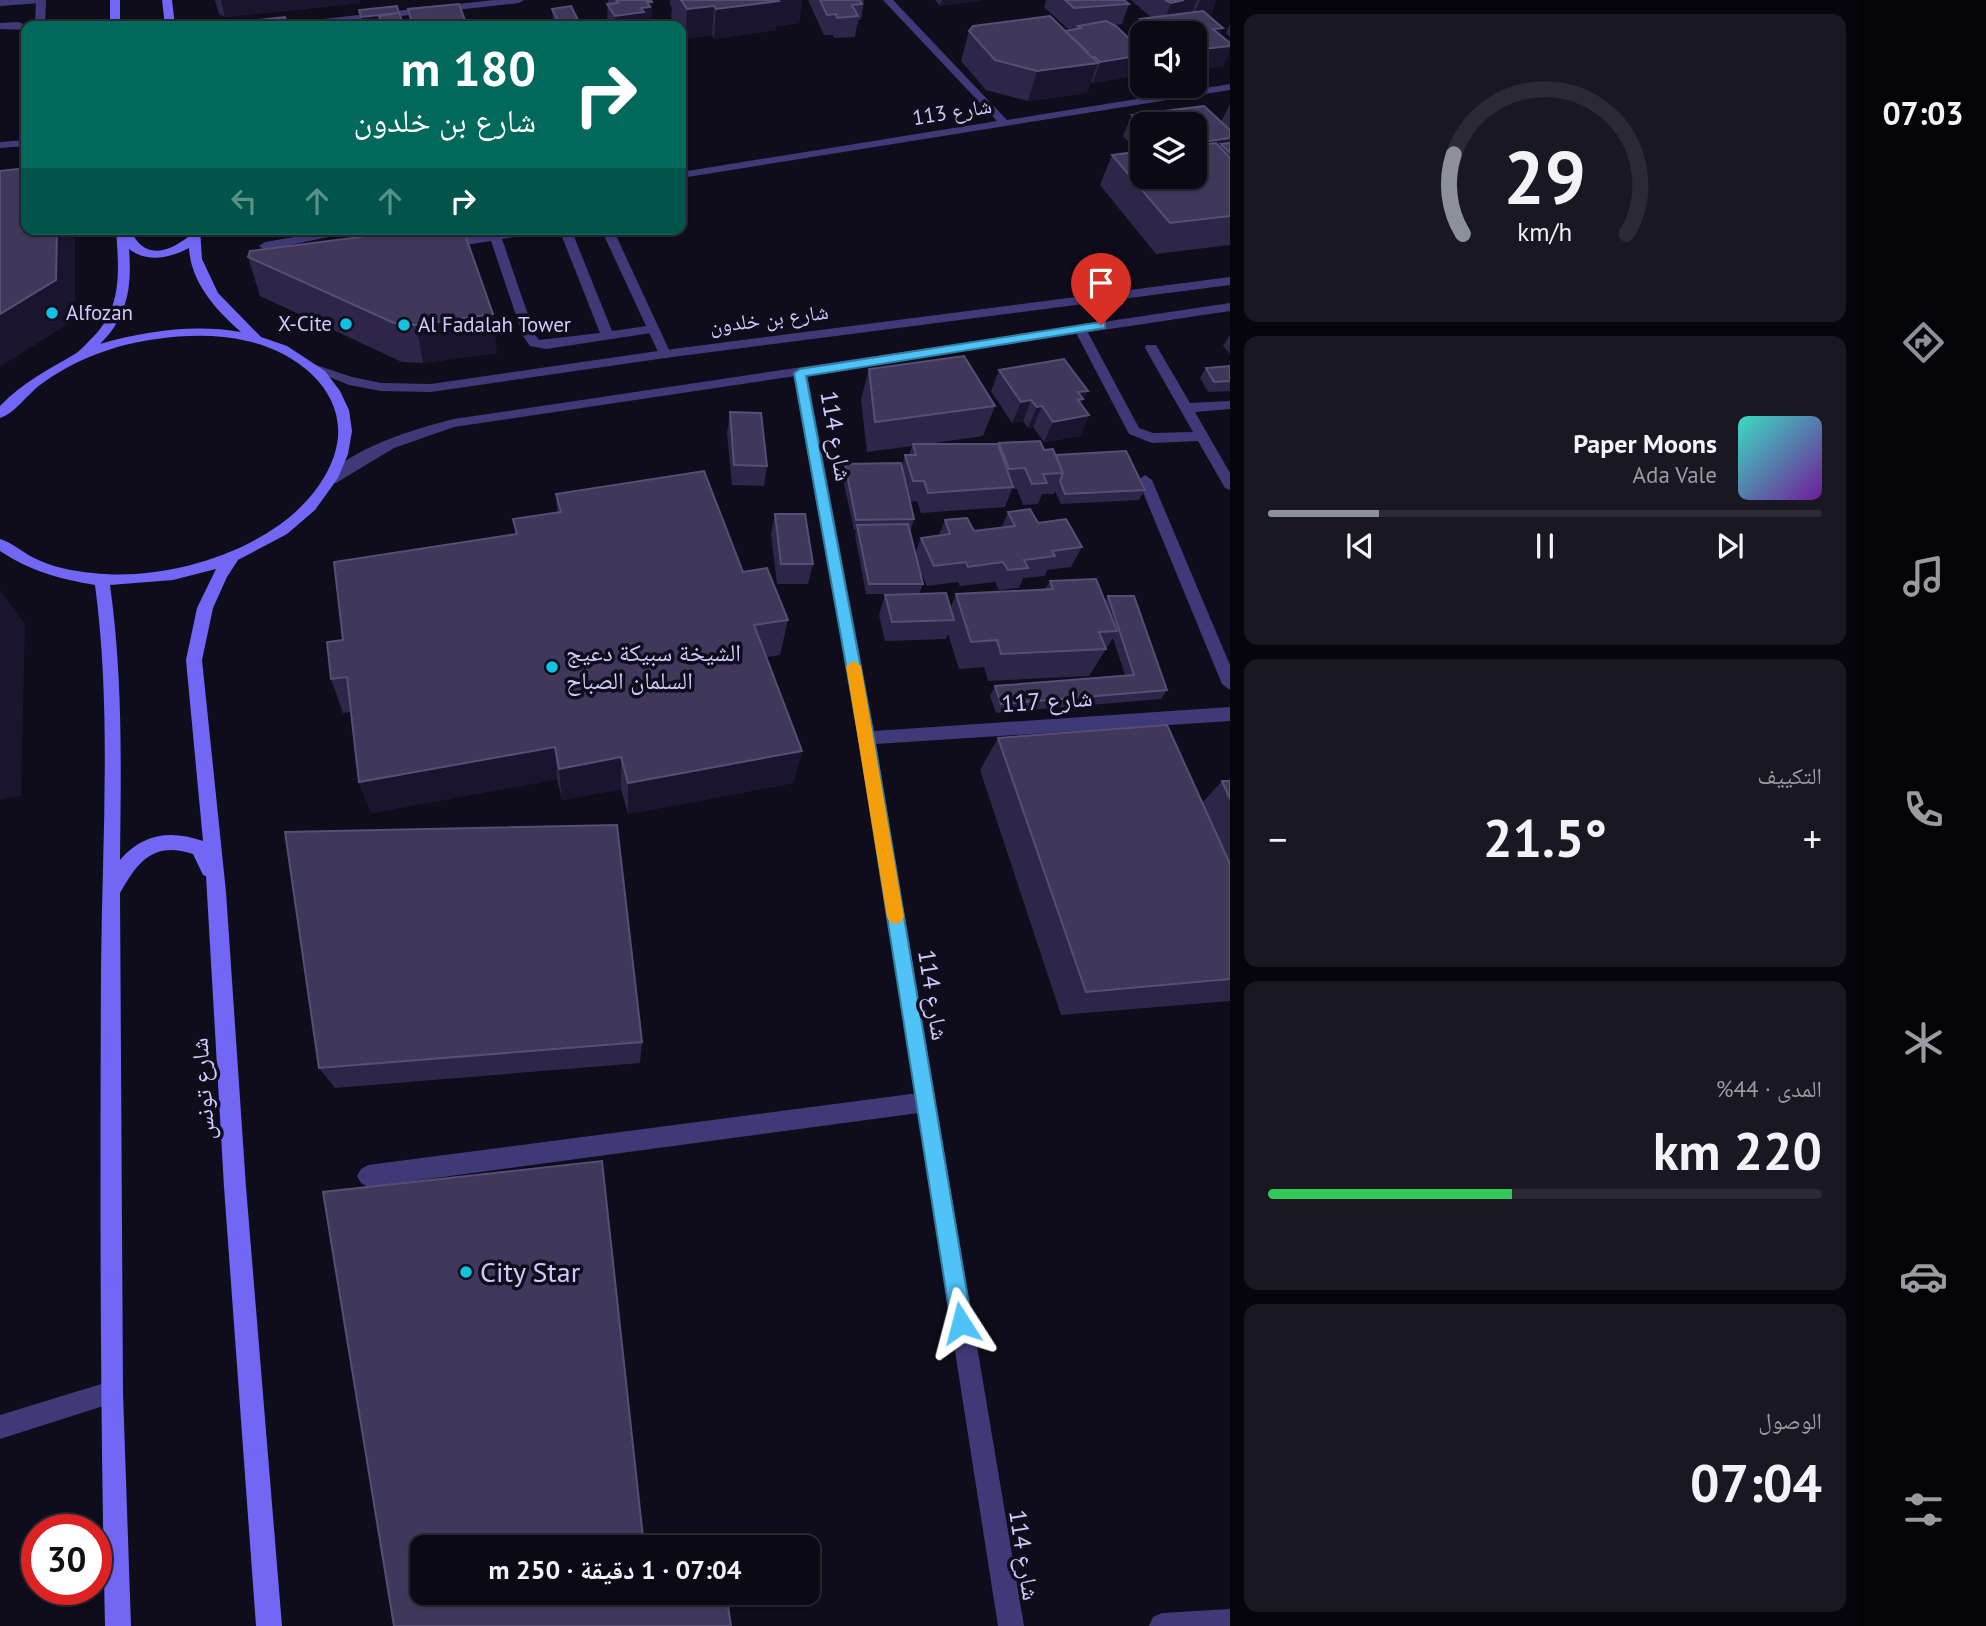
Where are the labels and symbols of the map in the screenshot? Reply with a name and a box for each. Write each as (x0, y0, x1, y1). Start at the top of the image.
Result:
street label: شارع 113 (910, 92, 993, 131)
pin (1071, 253, 1131, 325)
street label: شارع بن خلدون (708, 298, 830, 339)
place label: Alfozan (66, 299, 133, 326)
marker: Alfozan (44, 305, 60, 321)
place label: X-Cite (278, 310, 332, 337)
place label: Al Fadalah Tower (418, 311, 571, 338)
marker: X-Cite (338, 316, 354, 332)
marker: Al Fadalah Tower (396, 317, 412, 333)
street label: شارع 114 (813, 388, 860, 484)
place label: الشيخة سبيكة دعيج السلمان الصباح (566, 637, 741, 696)
marker: الشيخة سبيكة دعيج السلمان الصباح (544, 659, 560, 675)
street label: شارع 117 (1000, 682, 1094, 719)
street label: شارع 114 (911, 947, 956, 1042)
street label: شارع تونس (183, 1037, 222, 1141)
place label: City Star (480, 1253, 581, 1290)
marker: City Star (458, 1264, 474, 1280)
position arrow (924, 1286, 998, 1360)
street label: شارع 114 (1002, 1507, 1047, 1602)
speed limit sign: 30 (21, 1514, 112, 1605)

